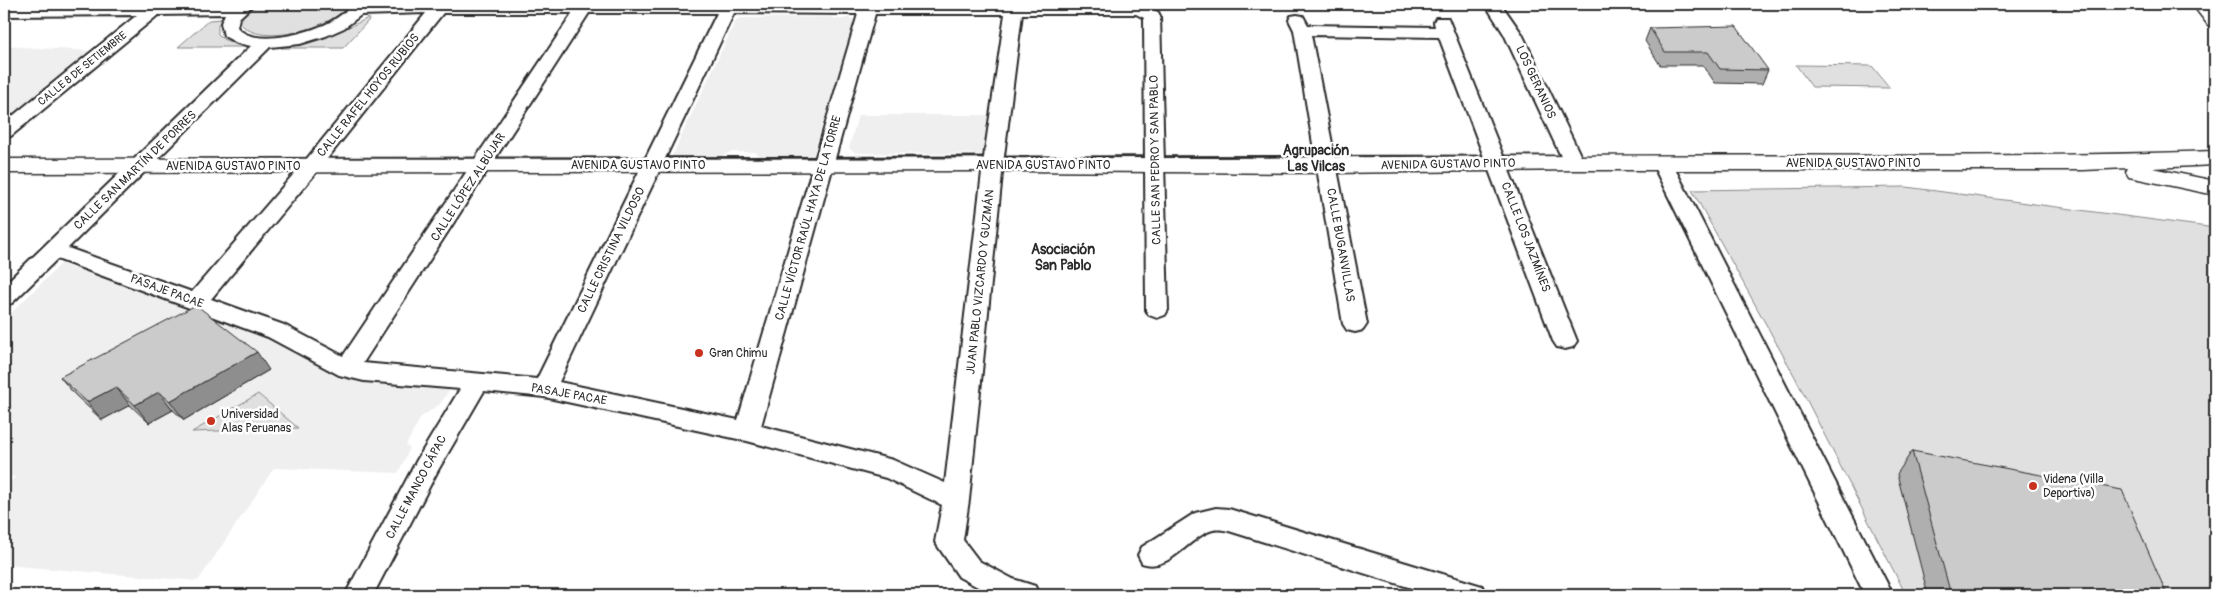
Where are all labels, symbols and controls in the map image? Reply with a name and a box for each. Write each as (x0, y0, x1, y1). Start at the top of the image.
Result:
street label: CALLE 8 DE SETIEMBRE (35, 28, 130, 108)
street label: CALLE RAFEL HOYOS RUBIOS (314, 31, 423, 160)
street label: LOS GERANIOS (1512, 43, 1559, 121)
street label: CALLE SAN PEDRO Y SAN PABLO (1147, 75, 1164, 245)
street label: CALLE SAN MARTÍN DE PORRES (70, 107, 200, 233)
street label: CALLE VÍCTOR RAÚL HAYA DE LA TORRE (771, 114, 845, 322)
street label: CALLE LÓPEZ ALBÚJAR (427, 130, 509, 244)
district label: Agrupación Las Vilcas (1283, 142, 1349, 175)
street label: AVENIDA GUSTAVO PINTO (1381, 156, 1516, 173)
street label: AVENIDA GUSTAVO PINTO (1786, 156, 1921, 171)
street label: AVENIDA GUSTAVO PINTO (571, 158, 706, 173)
street label: AVENIDA GUSTAVO PINTO (976, 158, 1111, 173)
street label: AVENIDA GUSTAVO PINTO (166, 159, 301, 174)
street label: CALLE LOS JAZMÍNES (1498, 180, 1554, 294)
street label: CALLE CRISTINA VILDOSO (574, 185, 649, 316)
street label: CALLE BUGANVILLAS (1323, 187, 1358, 303)
street label: JUAN PABLO VIZCARDO Y GUZMÁN (962, 189, 998, 375)
district label: Asociación San Pablo (1031, 241, 1095, 274)
street label: PASAJE PACAE (128, 271, 206, 312)
place label: Gran Chimu (709, 346, 768, 361)
marker: Gran Chimu (693, 347, 705, 359)
street label: PASAJE PACAE (530, 380, 608, 409)
place label: Universidad Alas Peruanas (221, 407, 292, 436)
marker: Universidad Alas Peruanas (205, 415, 217, 427)
street label: CALLE MANCO CÁPAC (382, 432, 450, 542)
place label: Videna (Villa Deportiva) (2043, 472, 2104, 501)
marker: Videna (Villa Deportiva) (2027, 480, 2039, 492)

